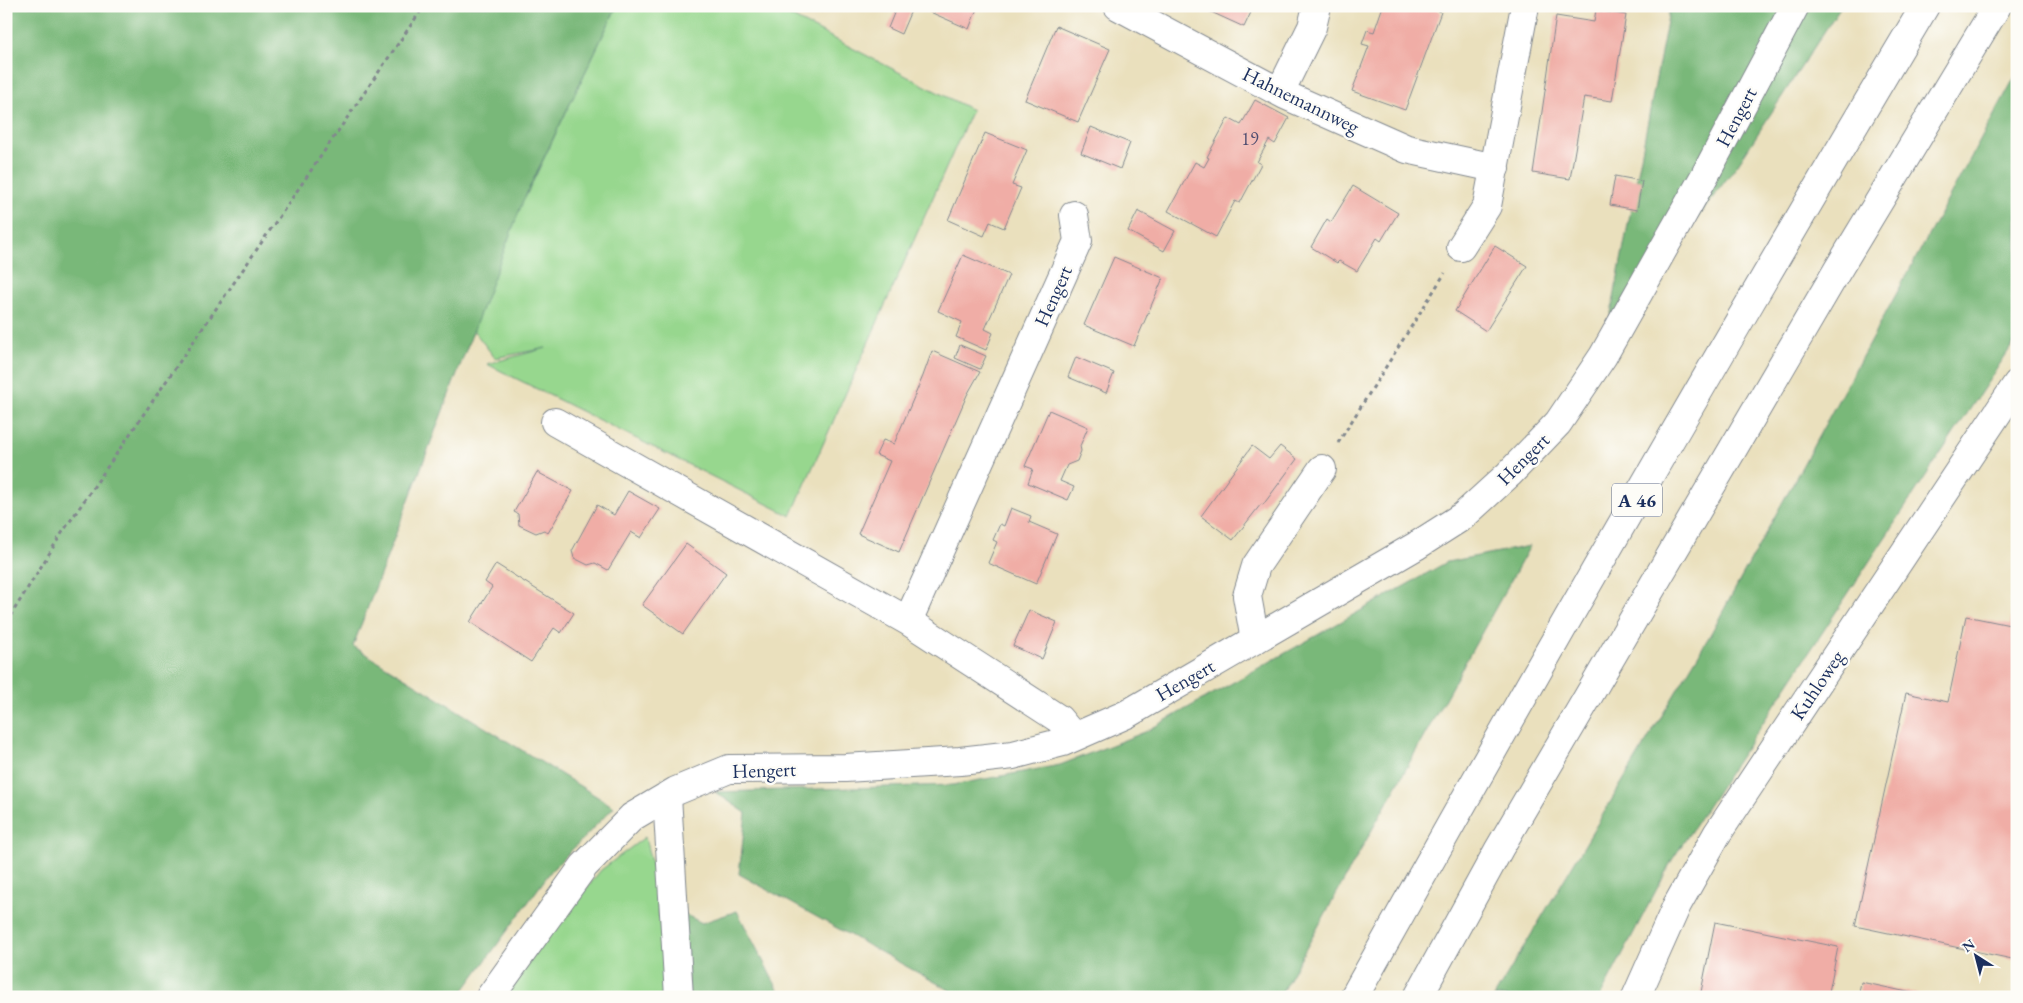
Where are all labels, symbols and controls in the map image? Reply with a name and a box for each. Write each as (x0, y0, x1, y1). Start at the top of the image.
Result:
street label: Hahnemannweg (1238, 61, 1364, 140)
street label: Hengert (1709, 82, 1763, 151)
house number: 19 (1241, 127, 1259, 150)
street label: Hengert (1028, 261, 1078, 331)
street label: Hengert (1491, 427, 1555, 491)
road number: A 46 (1612, 484, 1662, 516)
street label: Kuhloweg (1784, 645, 1850, 725)
street label: Hengert (1151, 652, 1220, 707)
street label: Hengert (732, 756, 797, 784)
north arrow (1950, 930, 2000, 980)
text: N (1958, 934, 1979, 956)

